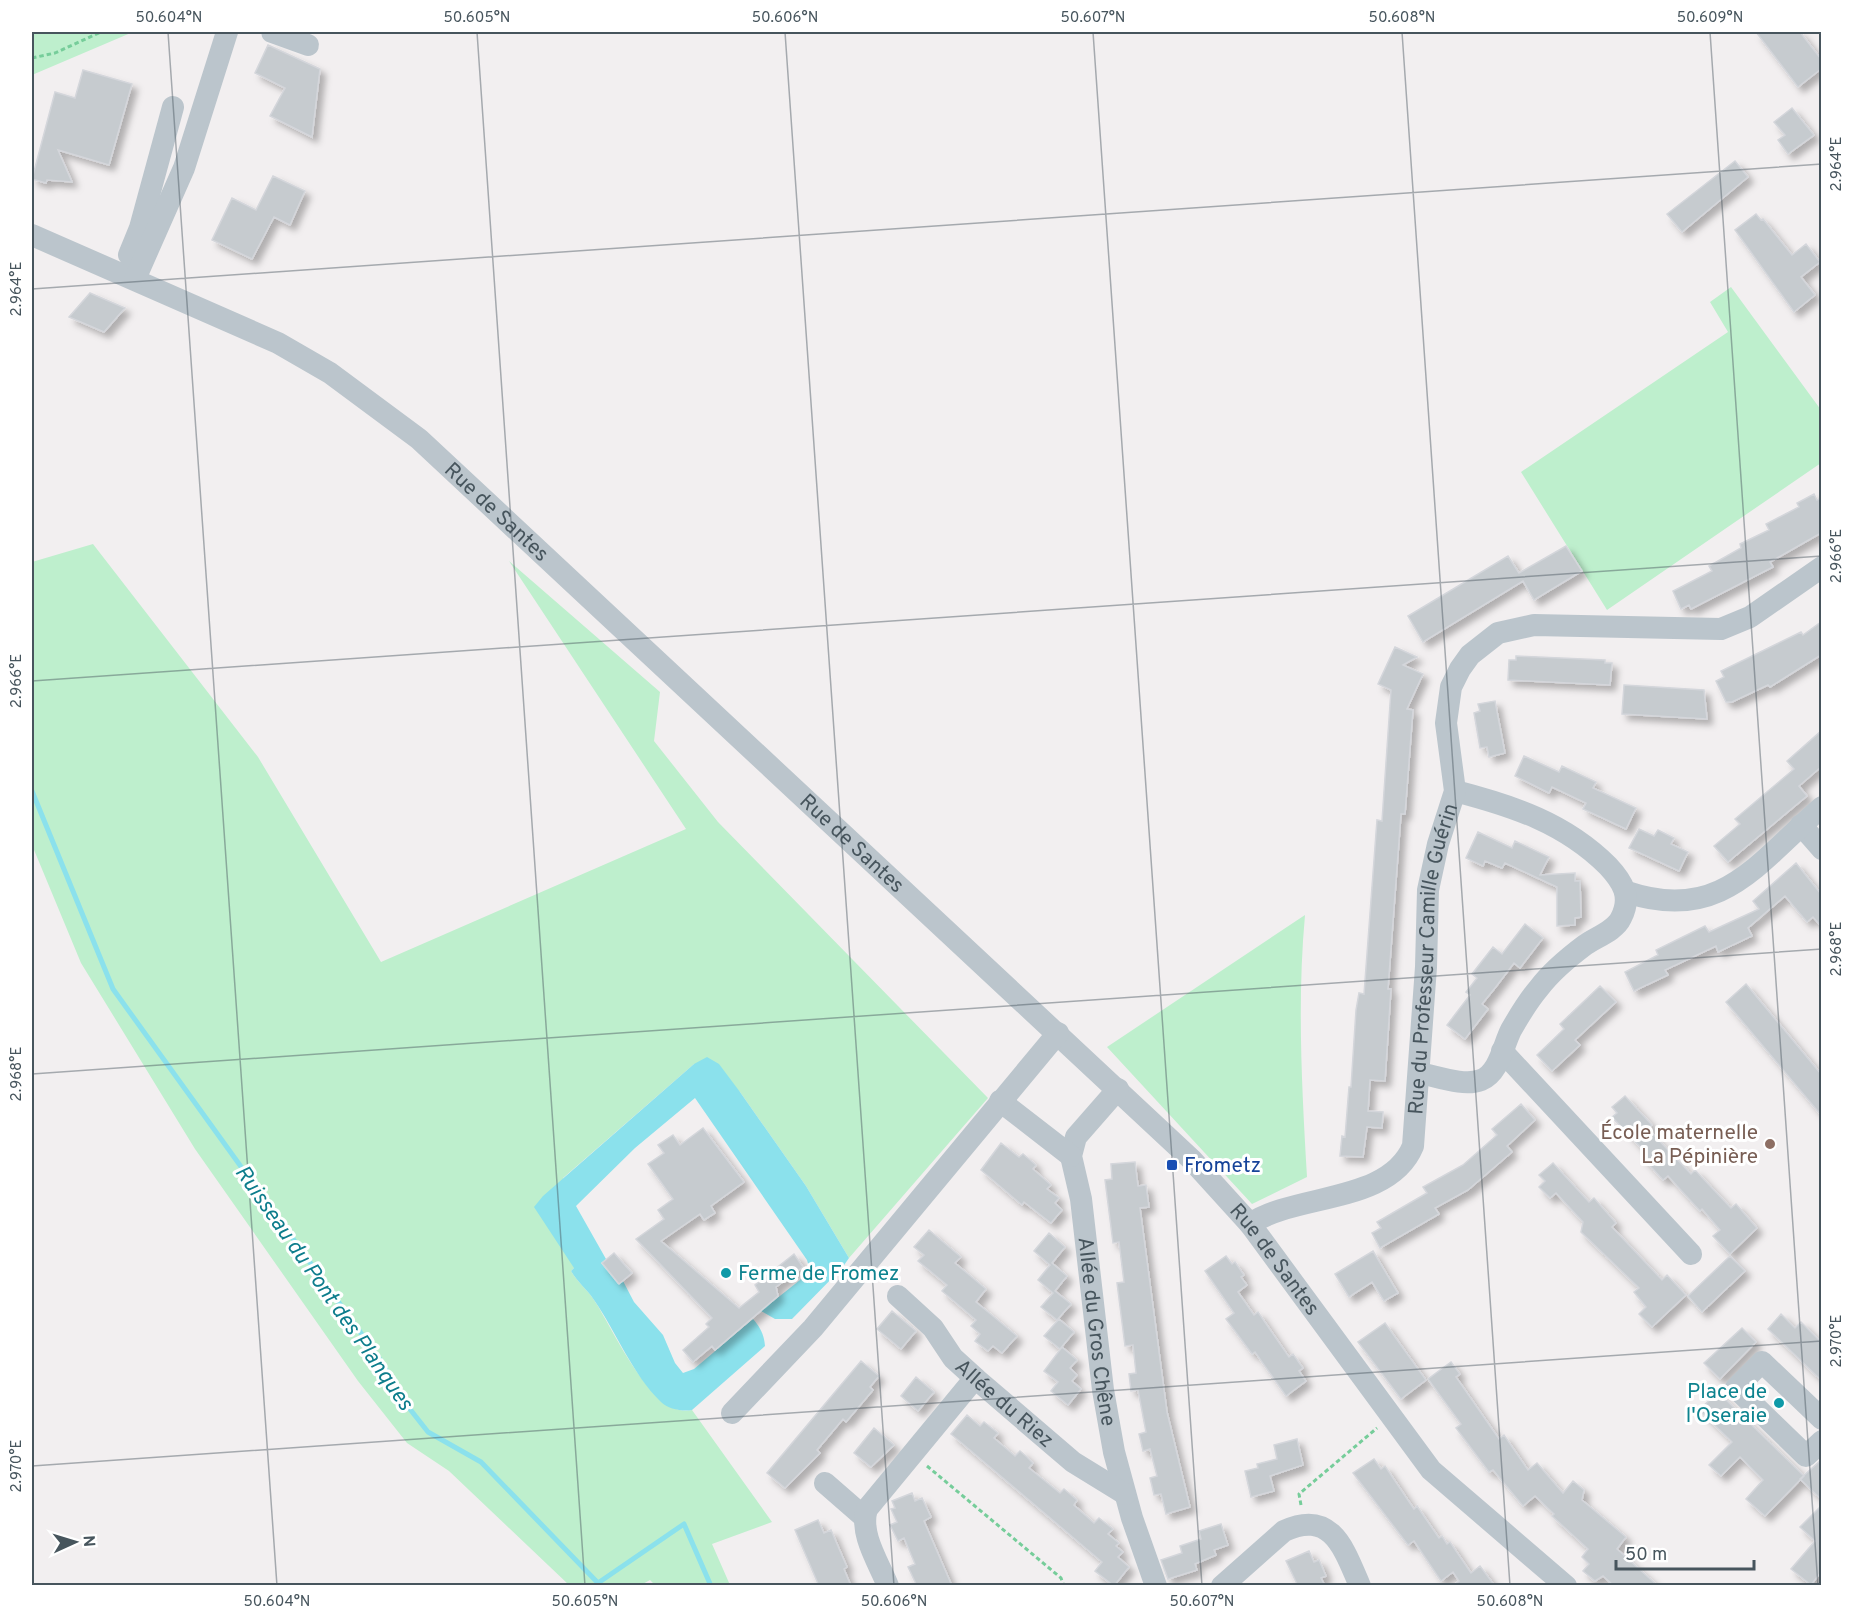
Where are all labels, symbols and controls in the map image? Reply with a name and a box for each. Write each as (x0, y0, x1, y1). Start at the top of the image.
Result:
text: 50.604°N (136, 9, 202, 28)
text: 50.605°N (444, 9, 510, 28)
text: 50.606°N (752, 9, 818, 28)
text: 50.607°N (1060, 9, 1126, 28)
text: 50.608°N (1369, 9, 1435, 28)
text: 50.609°N (1677, 9, 1743, 28)
text: 2.964°E (1828, 137, 1847, 191)
text: 2.964°E (8, 262, 27, 316)
street label: Rue de Santes (438, 457, 554, 568)
text: 2.966°E (1828, 529, 1847, 583)
text: 2.966°E (8, 654, 27, 708)
street label: Rue de Santes (793, 789, 909, 900)
street label: Rue du Professeur Camille Guérin (1403, 800, 1465, 1116)
text: 2.968°E (1828, 922, 1847, 976)
text: 2.968°E (8, 1047, 27, 1101)
place label: École maternelle La Pépinière (1600, 1119, 1758, 1171)
marker: École maternelle La Pépinière (1763, 1137, 1777, 1151)
place label: Frometz (1184, 1153, 1261, 1180)
marker: Frometz (1165, 1158, 1179, 1172)
water label: Ruisseau du Pont des Planques (228, 1161, 419, 1417)
street label: Rue de Santes (1223, 1198, 1325, 1321)
street label: Allée du Gros Chêne (1070, 1236, 1121, 1428)
place label: Ferme de Fromez (738, 1261, 899, 1288)
marker: Ferme de Fromez (719, 1266, 733, 1280)
text: 2.970°E (1828, 1314, 1847, 1368)
street label: Allée du Riez (948, 1354, 1059, 1454)
place label: Place de l'Oseraie (1686, 1379, 1767, 1430)
marker: Place de l'Oseraie (1772, 1396, 1786, 1410)
text: 2.970°E (8, 1439, 27, 1493)
north arrow (45, 1512, 105, 1572)
scale bar (1616, 1533, 1754, 1571)
text: N (78, 1535, 98, 1548)
text: 50 m (1625, 1544, 1667, 1567)
text: 50.604°N (244, 1593, 310, 1612)
text: 50.605°N (552, 1593, 618, 1612)
text: 50.606°N (861, 1593, 927, 1612)
text: 50.607°N (1169, 1593, 1235, 1612)
text: 50.608°N (1477, 1593, 1543, 1612)

